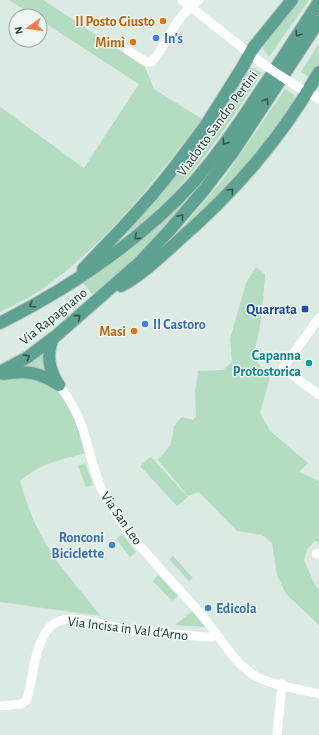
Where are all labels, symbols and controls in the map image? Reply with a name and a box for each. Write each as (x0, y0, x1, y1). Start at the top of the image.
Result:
north arrow (8, 8, 48, 48)
place label: Il Posto Giusto (75, 15, 155, 29)
marker: Il Posto Giusto (158, 16, 168, 26)
text: N (13, 25, 25, 35)
one-way arrow (295, 30, 303, 37)
place label: In's (164, 32, 183, 46)
marker: In's (151, 33, 161, 43)
place label: Mimì (95, 36, 125, 50)
marker: Mimì (128, 37, 138, 47)
street label: Viadotto Sandro Pertini (175, 68, 261, 179)
one-way arrow (261, 99, 268, 106)
one-way arrow (223, 138, 230, 145)
one-way arrow (226, 188, 234, 196)
one-way arrow (176, 215, 183, 222)
one-way arrow (134, 232, 141, 239)
street label: Via Rapagnano (17, 285, 90, 348)
one-way arrow (29, 301, 36, 308)
place label: Quarrata (246, 303, 297, 317)
marker: Quarrata (300, 304, 310, 314)
one-way arrow (74, 314, 81, 321)
place label: Il Castoro (153, 318, 206, 332)
marker: Il Castoro (140, 319, 150, 329)
place label: Masi (99, 325, 126, 339)
marker: Masi (129, 326, 139, 336)
place label: Capanna Protostorica (233, 349, 301, 379)
one-way arrow (23, 354, 30, 361)
marker: Capanna Protostorica (304, 358, 314, 368)
street label: Via San Leo (98, 489, 145, 548)
place label: Ronconi Biciclette (52, 531, 104, 561)
marker: Ronconi Biciclette (107, 540, 117, 550)
place label: Edicola (216, 602, 257, 616)
marker: Edicola (203, 603, 213, 613)
street label: Via Incisa in Val d'Arno (67, 615, 189, 643)

